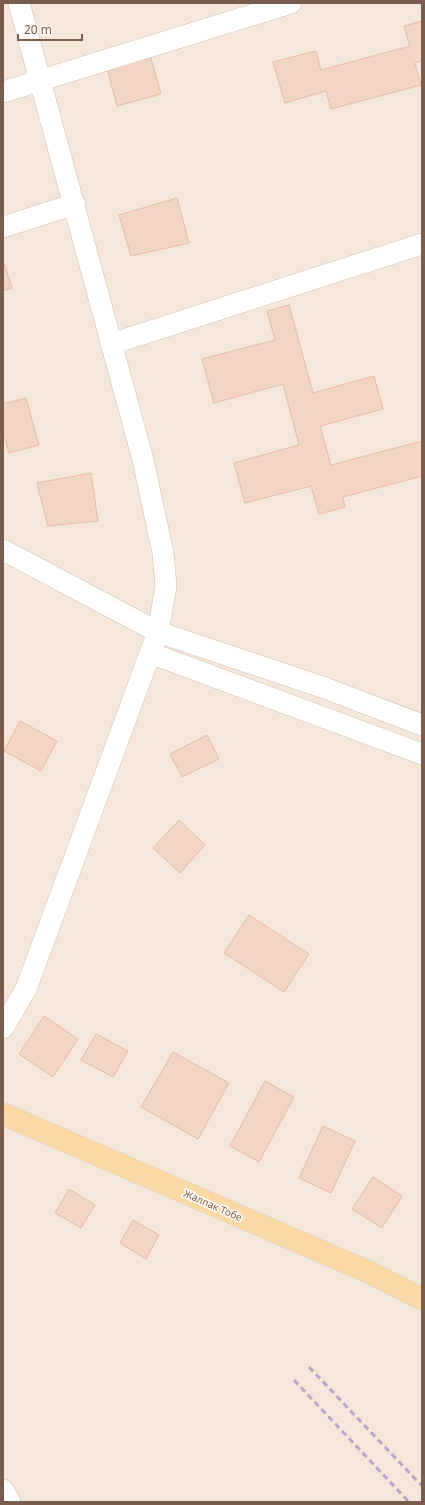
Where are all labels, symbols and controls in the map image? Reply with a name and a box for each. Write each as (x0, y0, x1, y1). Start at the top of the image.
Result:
scale bar (18, 16, 82, 42)
text: 20 m (24, 21, 52, 38)
street label: Жалпак Тобе (182, 1186, 245, 1224)

